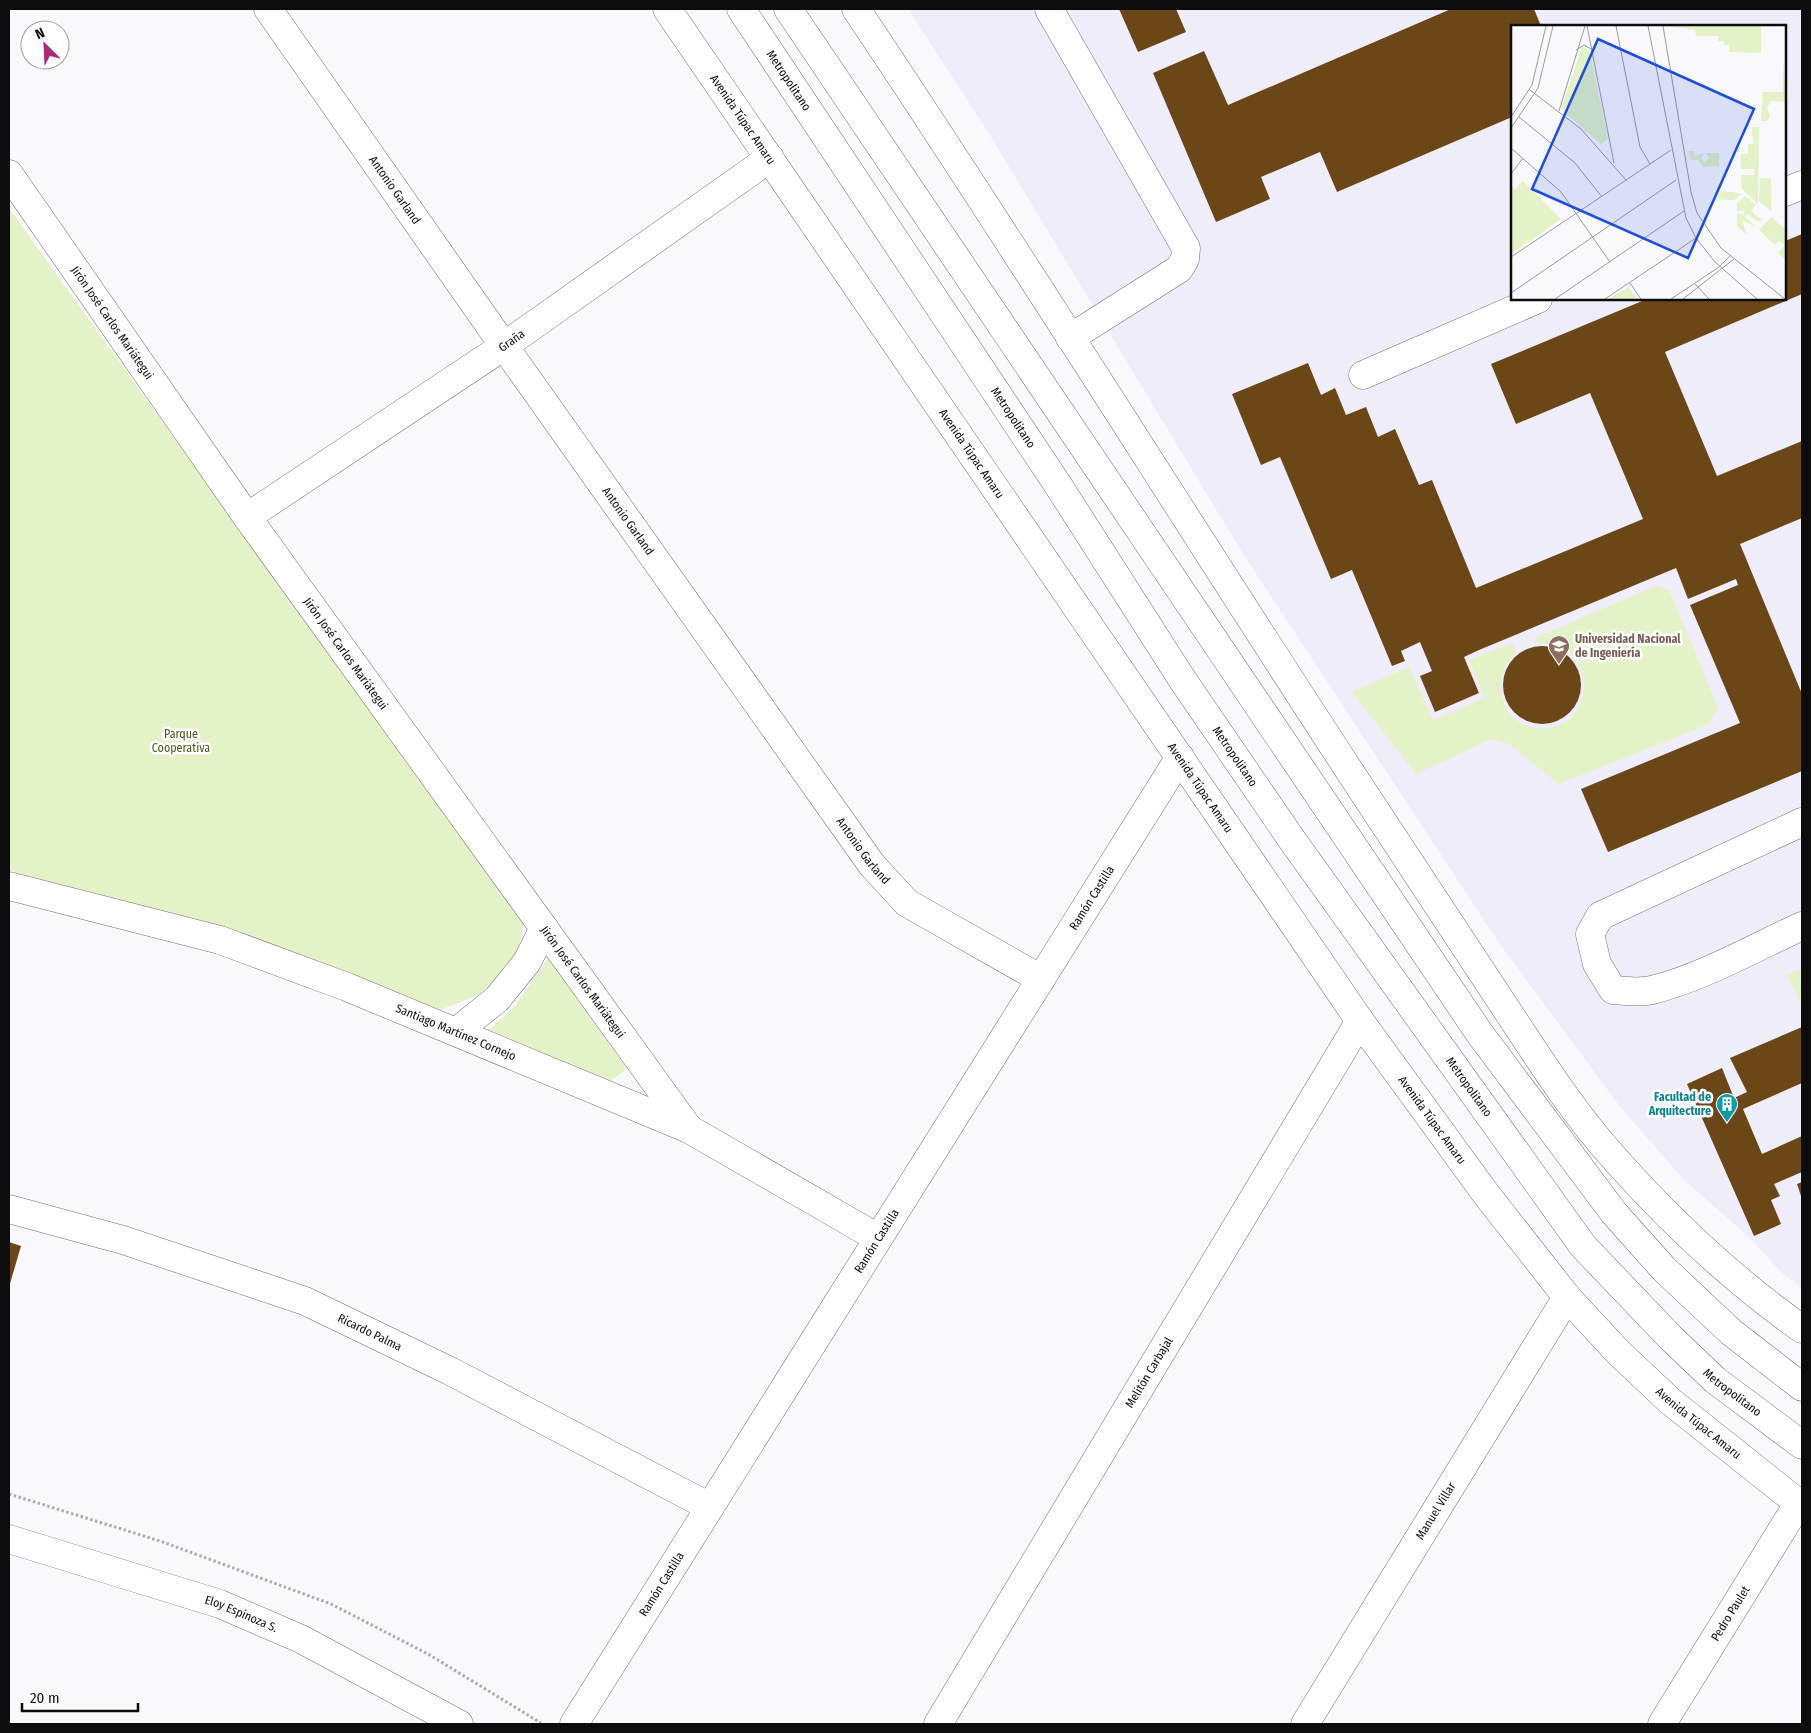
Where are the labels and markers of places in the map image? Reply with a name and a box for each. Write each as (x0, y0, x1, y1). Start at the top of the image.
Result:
place label: Universidad Nacional de Ingeniería (1575, 632, 1681, 660)
school or university icon: Universidad Nacional de Ingeniería (1547, 634, 1571, 665)
place label: Facultad de Arquitecture (1648, 1090, 1711, 1118)
building icon: Facultad de Arquitecture (1715, 1092, 1739, 1123)

